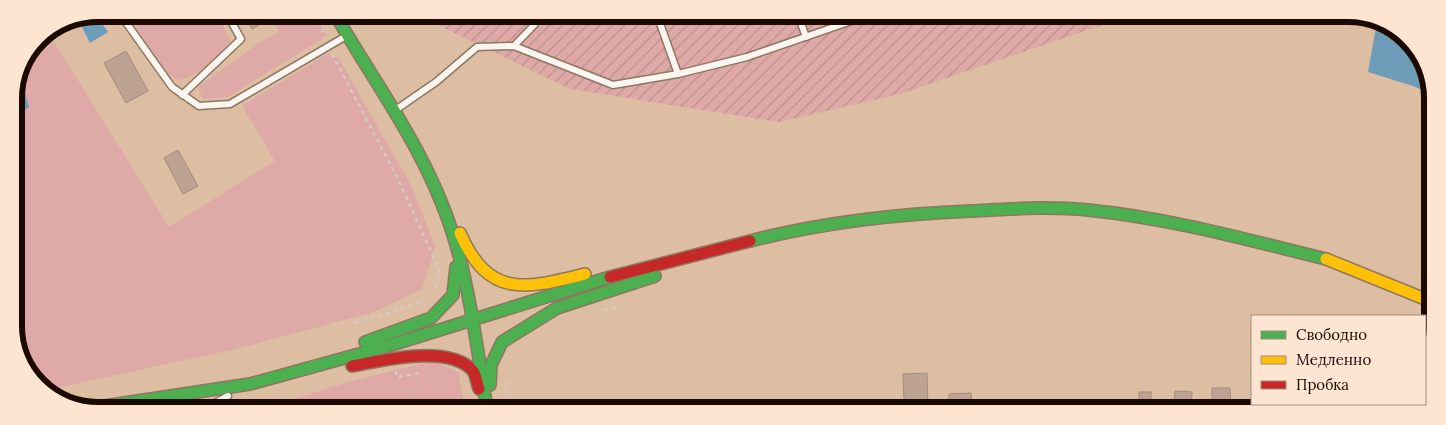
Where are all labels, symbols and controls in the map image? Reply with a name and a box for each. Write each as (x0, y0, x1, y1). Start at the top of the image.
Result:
legend (1251, 315, 1426, 405)
text: Свободно (1296, 325, 1367, 344)
text: Медленно (1296, 350, 1371, 369)
text: Пробка (1296, 375, 1349, 394)

